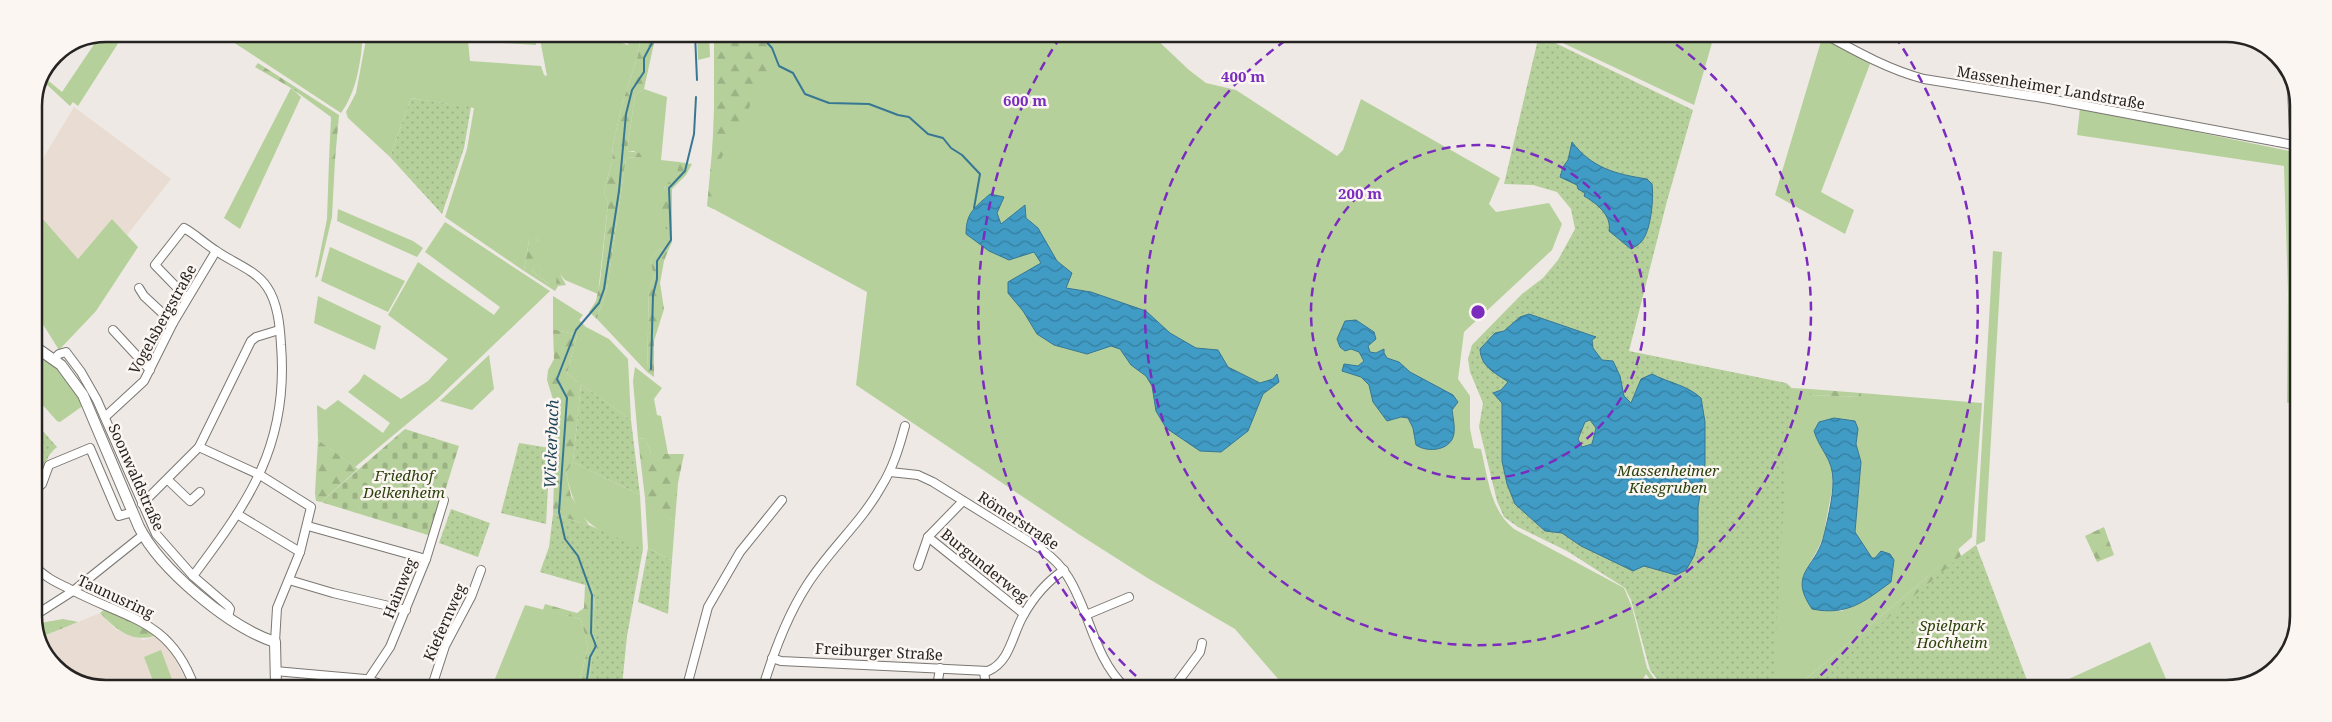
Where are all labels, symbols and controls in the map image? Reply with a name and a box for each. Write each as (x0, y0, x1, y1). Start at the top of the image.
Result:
street label: Massenheimer Landstraße (1955, 61, 2147, 113)
text: 400 m (1221, 66, 1265, 86)
text: 600 m (1003, 90, 1047, 110)
text: 200 m (1338, 183, 1382, 203)
street label: Vogelsbergstraße (123, 260, 201, 378)
centre of rings (1469, 303, 1487, 321)
water label: Wickerbach (538, 399, 564, 489)
street label: Soonwaldstraße (104, 420, 170, 534)
park label: Massenheimer Kiesgruben (1616, 460, 1720, 497)
park label: Friedhof Delkenheim (362, 465, 445, 502)
street label: Römerstraße (975, 486, 1063, 554)
street label: Burgunderweg (937, 524, 1033, 606)
street label: Hainweg (378, 555, 420, 621)
street label: Taunusring (74, 570, 158, 622)
street label: Kiefernweg (418, 580, 470, 664)
park label: Spielpark Hochheim (1915, 615, 1988, 652)
street label: Freiburger Straße (815, 638, 943, 664)

